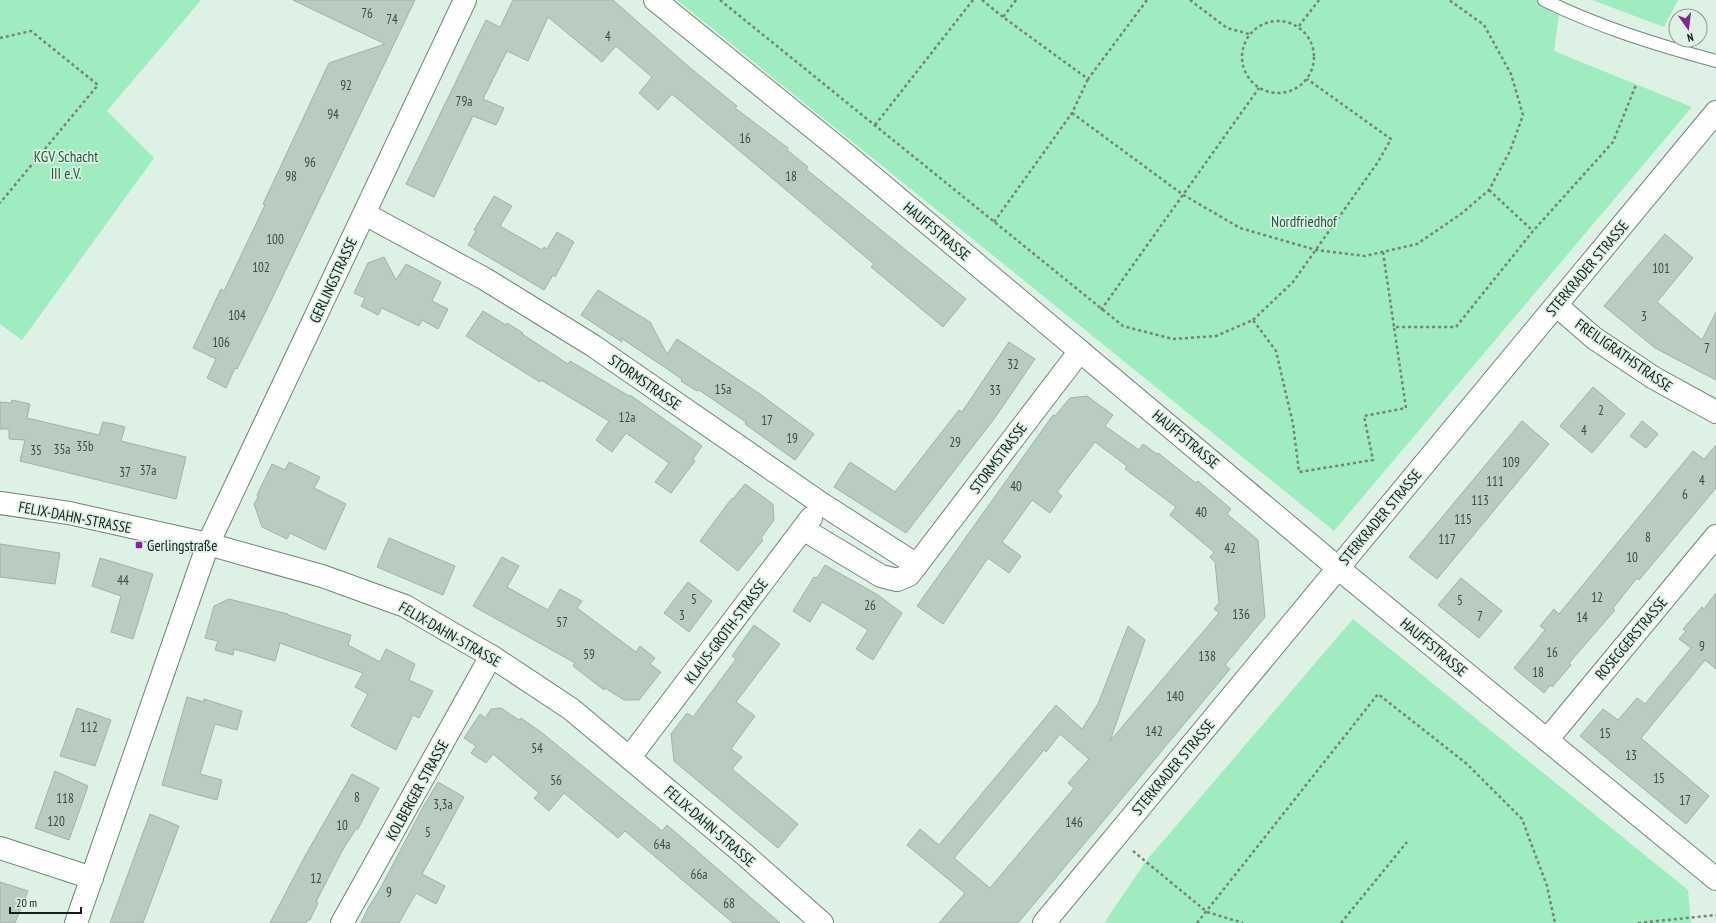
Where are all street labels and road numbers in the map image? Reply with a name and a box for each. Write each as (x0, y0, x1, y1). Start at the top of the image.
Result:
street label: HAUFFSTRASSE (900, 197, 974, 265)
street label: STERKRADER STRASSE (1541, 216, 1633, 320)
street label: GERLINGSTRASSE (305, 234, 361, 326)
street label: FREILIGRATHSTRASSE (1572, 314, 1676, 396)
street label: STORMSTRASSE (605, 350, 685, 414)
street label: HAUFFSTRASSE (1149, 405, 1223, 473)
street label: STORMSTRASSE (965, 419, 1031, 497)
street label: STERKRADER STRASSE (1334, 465, 1426, 569)
street label: FELIX-DAHN-STRASSE (17, 497, 133, 537)
street label: KLAUS-GROTH-STRASSE (680, 575, 772, 687)
street label: ROSEGGERSTRASSE (1591, 593, 1671, 683)
street label: FELIX-DAHN-STRASSE (396, 597, 504, 671)
street label: HAUFFSTRASSE (1397, 613, 1471, 681)
street label: STERKRADER STRASSE (1127, 715, 1219, 819)
street label: KOLBERGER STRASSE (381, 736, 453, 844)
street label: FELIX-DAHN-STRASSE (660, 781, 760, 871)

